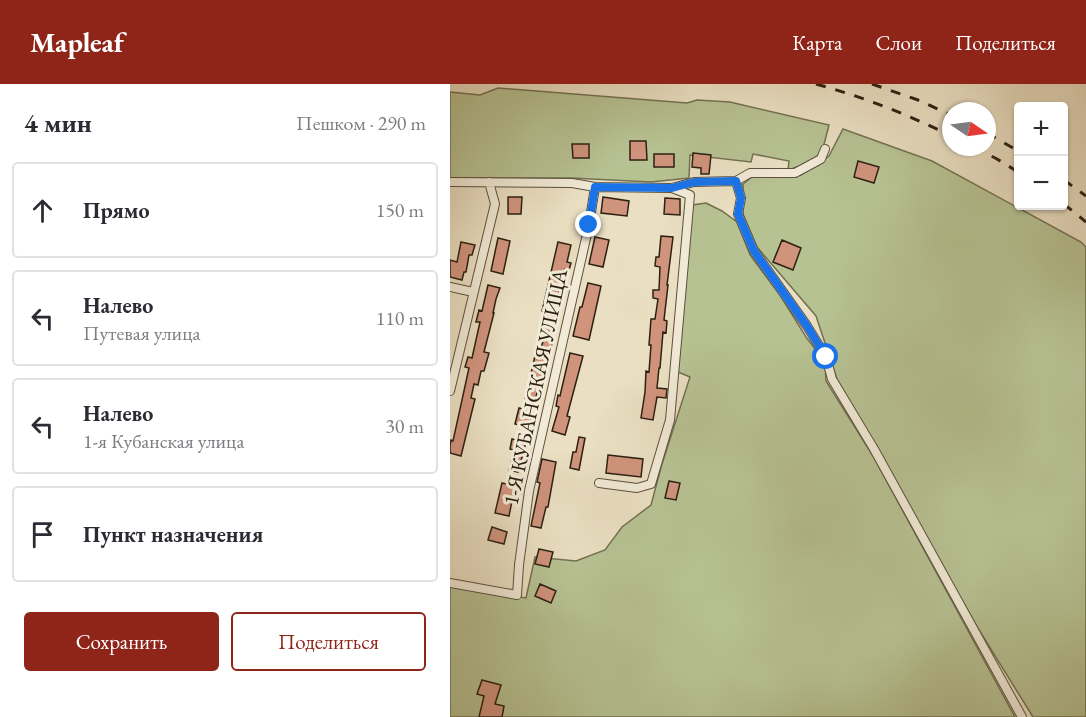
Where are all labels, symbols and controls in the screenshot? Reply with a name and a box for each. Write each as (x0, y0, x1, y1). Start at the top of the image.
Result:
text: Mapleaf (30, 24, 124, 60)
text: Карта (792, 29, 842, 56)
text: Слои (875, 29, 922, 56)
text: Поделиться (955, 29, 1056, 56)
north arrow (942, 102, 996, 156)
map controls (1014, 102, 1068, 210)
button: + (1014, 102, 1068, 156)
text: 4 мин (24, 106, 92, 140)
text: Пешком · 290 m (296, 110, 426, 136)
button: − (1014, 156, 1068, 210)
icon: ahead (26, 194, 59, 227)
text: Прямо (83, 196, 150, 225)
text: 150 m (376, 197, 424, 223)
route end (575, 211, 601, 237)
street label: 1-Я КУБАНСКАЯ УЛИЦА (497, 266, 573, 508)
text: Налево (83, 291, 153, 320)
icon: left (26, 302, 59, 335)
text: 110 m (376, 305, 424, 331)
text: Путевая улица (83, 320, 200, 346)
route start (812, 343, 838, 369)
text: Налево (83, 399, 153, 428)
icon: left (26, 410, 59, 443)
text: 30 m (385, 413, 424, 439)
text: 1-я Кубанская улица (83, 428, 244, 454)
icon: arrive (26, 518, 59, 551)
text: Пункт назначения (83, 520, 263, 549)
button: Сохранить (24, 612, 219, 671)
button: Поделиться (231, 612, 426, 671)

